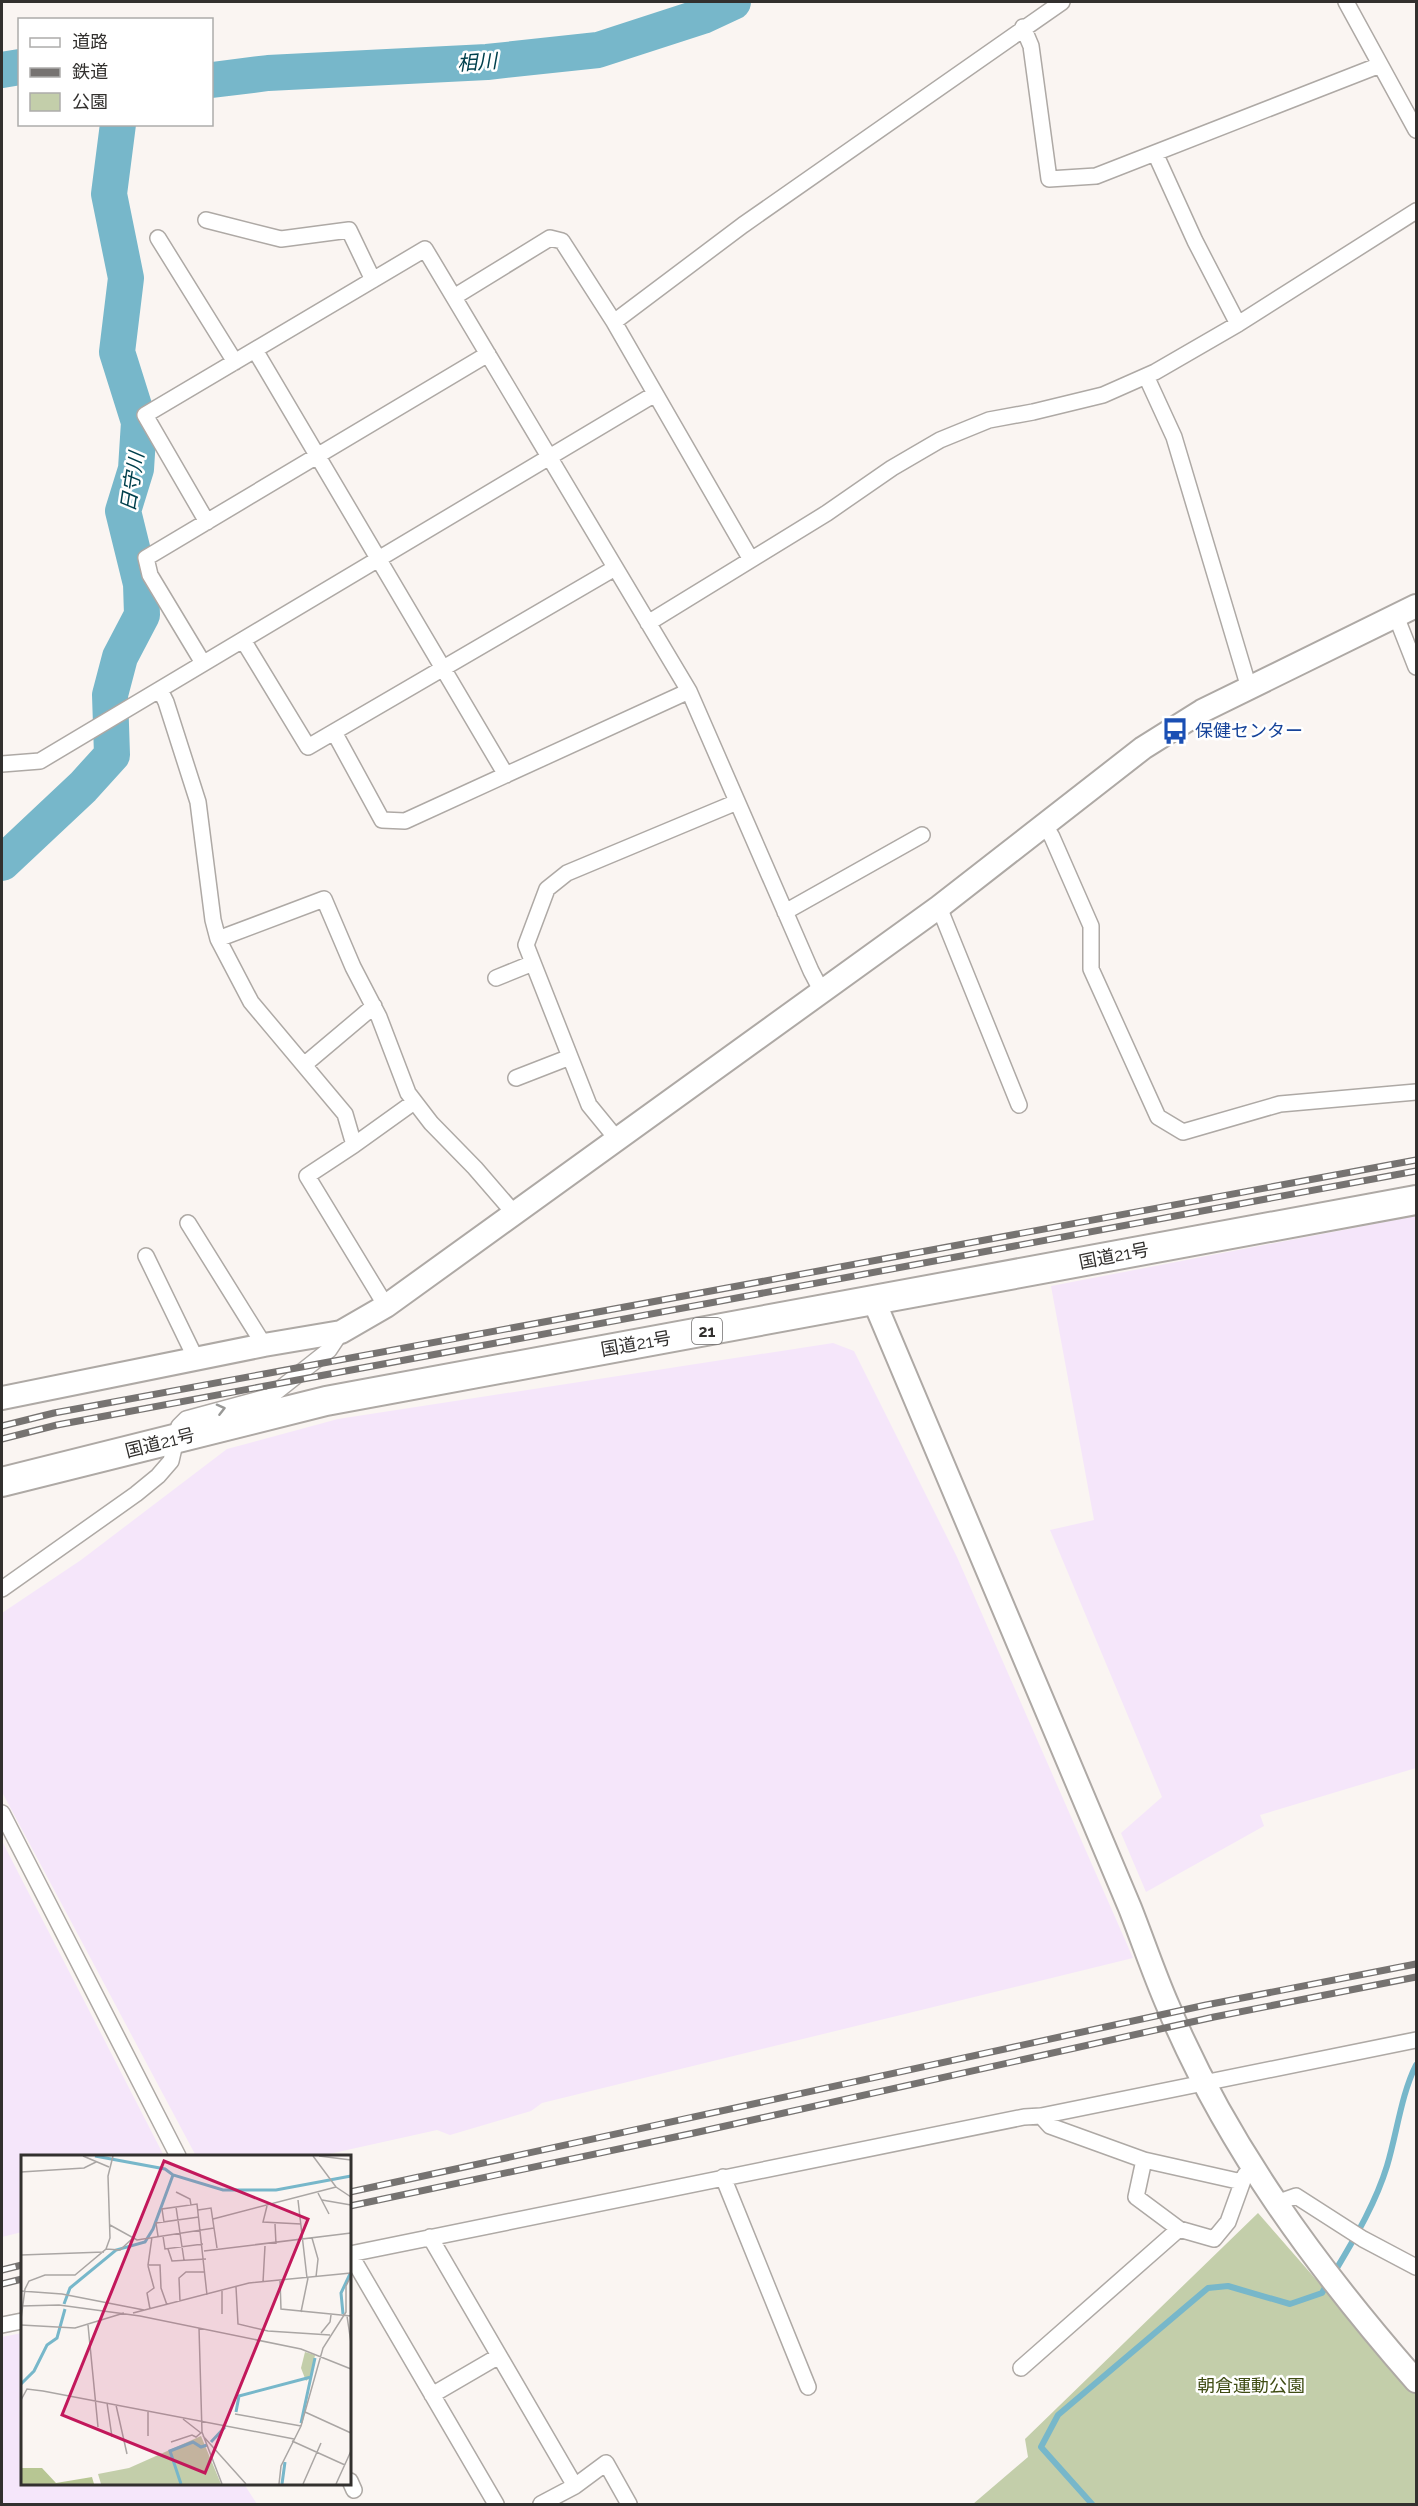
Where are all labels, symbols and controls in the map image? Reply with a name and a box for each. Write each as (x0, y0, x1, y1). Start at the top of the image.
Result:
legend (18, 18, 213, 126)
text: 道路 (72, 31, 108, 52)
water label: 相川 (456, 48, 500, 75)
text: 鉄道 (72, 61, 108, 82)
text: 公園 (72, 91, 108, 112)
water label: 日守川 (115, 449, 149, 514)
bus stop icon: 保健センター (1160, 716, 1190, 746)
place label: 保健センター (1195, 720, 1303, 741)
street label: 国道21号 (1077, 1238, 1151, 1273)
road number: 21 (692, 1318, 722, 1344)
street label: 国道21号 (599, 1327, 673, 1360)
one-way arrow (215, 1404, 225, 1416)
street label: 国道21号 (123, 1424, 197, 1461)
inset map (21, 2155, 351, 2485)
park label: 朝倉運動公園 (1197, 2375, 1305, 2396)

